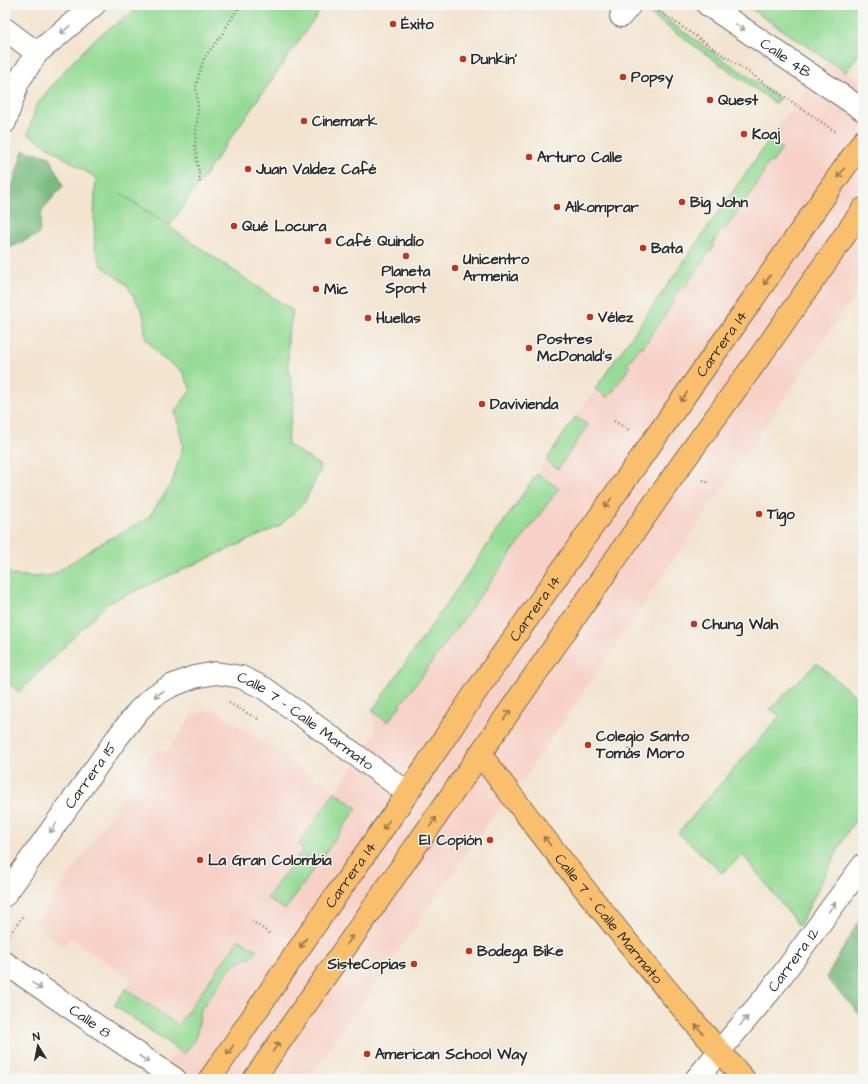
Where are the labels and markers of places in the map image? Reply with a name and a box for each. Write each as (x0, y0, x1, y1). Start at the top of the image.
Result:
place label: Éxito (401, 14, 434, 35)
marker: Éxito (388, 19, 398, 29)
place label: Dunkin' (471, 49, 518, 70)
marker: Dunkin' (458, 54, 468, 64)
place label: Popsy (631, 67, 674, 89)
marker: Popsy (618, 72, 628, 82)
place label: Quest (718, 90, 759, 111)
marker: Quest (705, 95, 715, 105)
place label: Cinemark (312, 111, 378, 132)
marker: Cinemark (299, 116, 309, 126)
place label: Koaj (752, 124, 780, 145)
marker: Koaj (739, 129, 749, 139)
place label: Arturo Calle (537, 147, 622, 168)
marker: Arturo Calle (524, 152, 534, 162)
place label: Juan Valdez Café (255, 159, 377, 180)
marker: Juan Valdez Café (243, 164, 253, 174)
place label: Big John (690, 192, 748, 215)
place label: Alkomprar (565, 197, 640, 218)
marker: Big John (677, 197, 687, 207)
marker: Alkomprar (552, 202, 562, 212)
place label: Qué Locura (242, 216, 327, 237)
marker: Qué Locura (229, 221, 239, 231)
place label: Café Quindío (336, 231, 424, 252)
marker: Café Quindío (323, 236, 333, 246)
place label: Bata (651, 238, 683, 259)
marker: Bata (638, 243, 648, 253)
place label: Unicentro Armenia (463, 249, 530, 287)
marker: Planeta Sport (401, 251, 411, 261)
place label: Planeta Sport (382, 261, 431, 299)
marker: Unicentro Armenia (450, 263, 460, 273)
place label: Mic (324, 279, 349, 300)
marker: Mic (311, 284, 321, 294)
place label: Vélez (597, 307, 634, 328)
place label: Huellas (376, 308, 421, 329)
marker: Vélez (585, 312, 595, 322)
marker: Huellas (363, 313, 373, 323)
place label: Postres McDonald's (537, 329, 613, 367)
marker: Postres McDonald's (524, 343, 534, 353)
place label: Davivienda (490, 394, 559, 415)
marker: Davivienda (477, 399, 487, 409)
place label: Tigo (766, 504, 795, 527)
marker: Tigo (754, 509, 764, 519)
place label: Chung Wah (702, 614, 779, 637)
marker: Chung Wah (689, 619, 699, 629)
place label: Colegio Santo Tomás Moro (595, 726, 690, 764)
marker: Colegio Santo Tomás Moro (583, 740, 593, 750)
place label: El Copión (419, 830, 482, 851)
marker: El Copión (485, 835, 495, 845)
place label: La Gran Colombia (208, 850, 332, 871)
marker: La Gran Colombia (195, 855, 205, 865)
place label: Bodega Bike (477, 941, 564, 964)
marker: Bodega Bike (464, 946, 474, 956)
place label: SisteCopias (327, 954, 406, 975)
marker: SisteCopias (409, 959, 419, 969)
place label: American School Way (375, 1044, 528, 1066)
marker: American School Way (362, 1049, 372, 1059)

